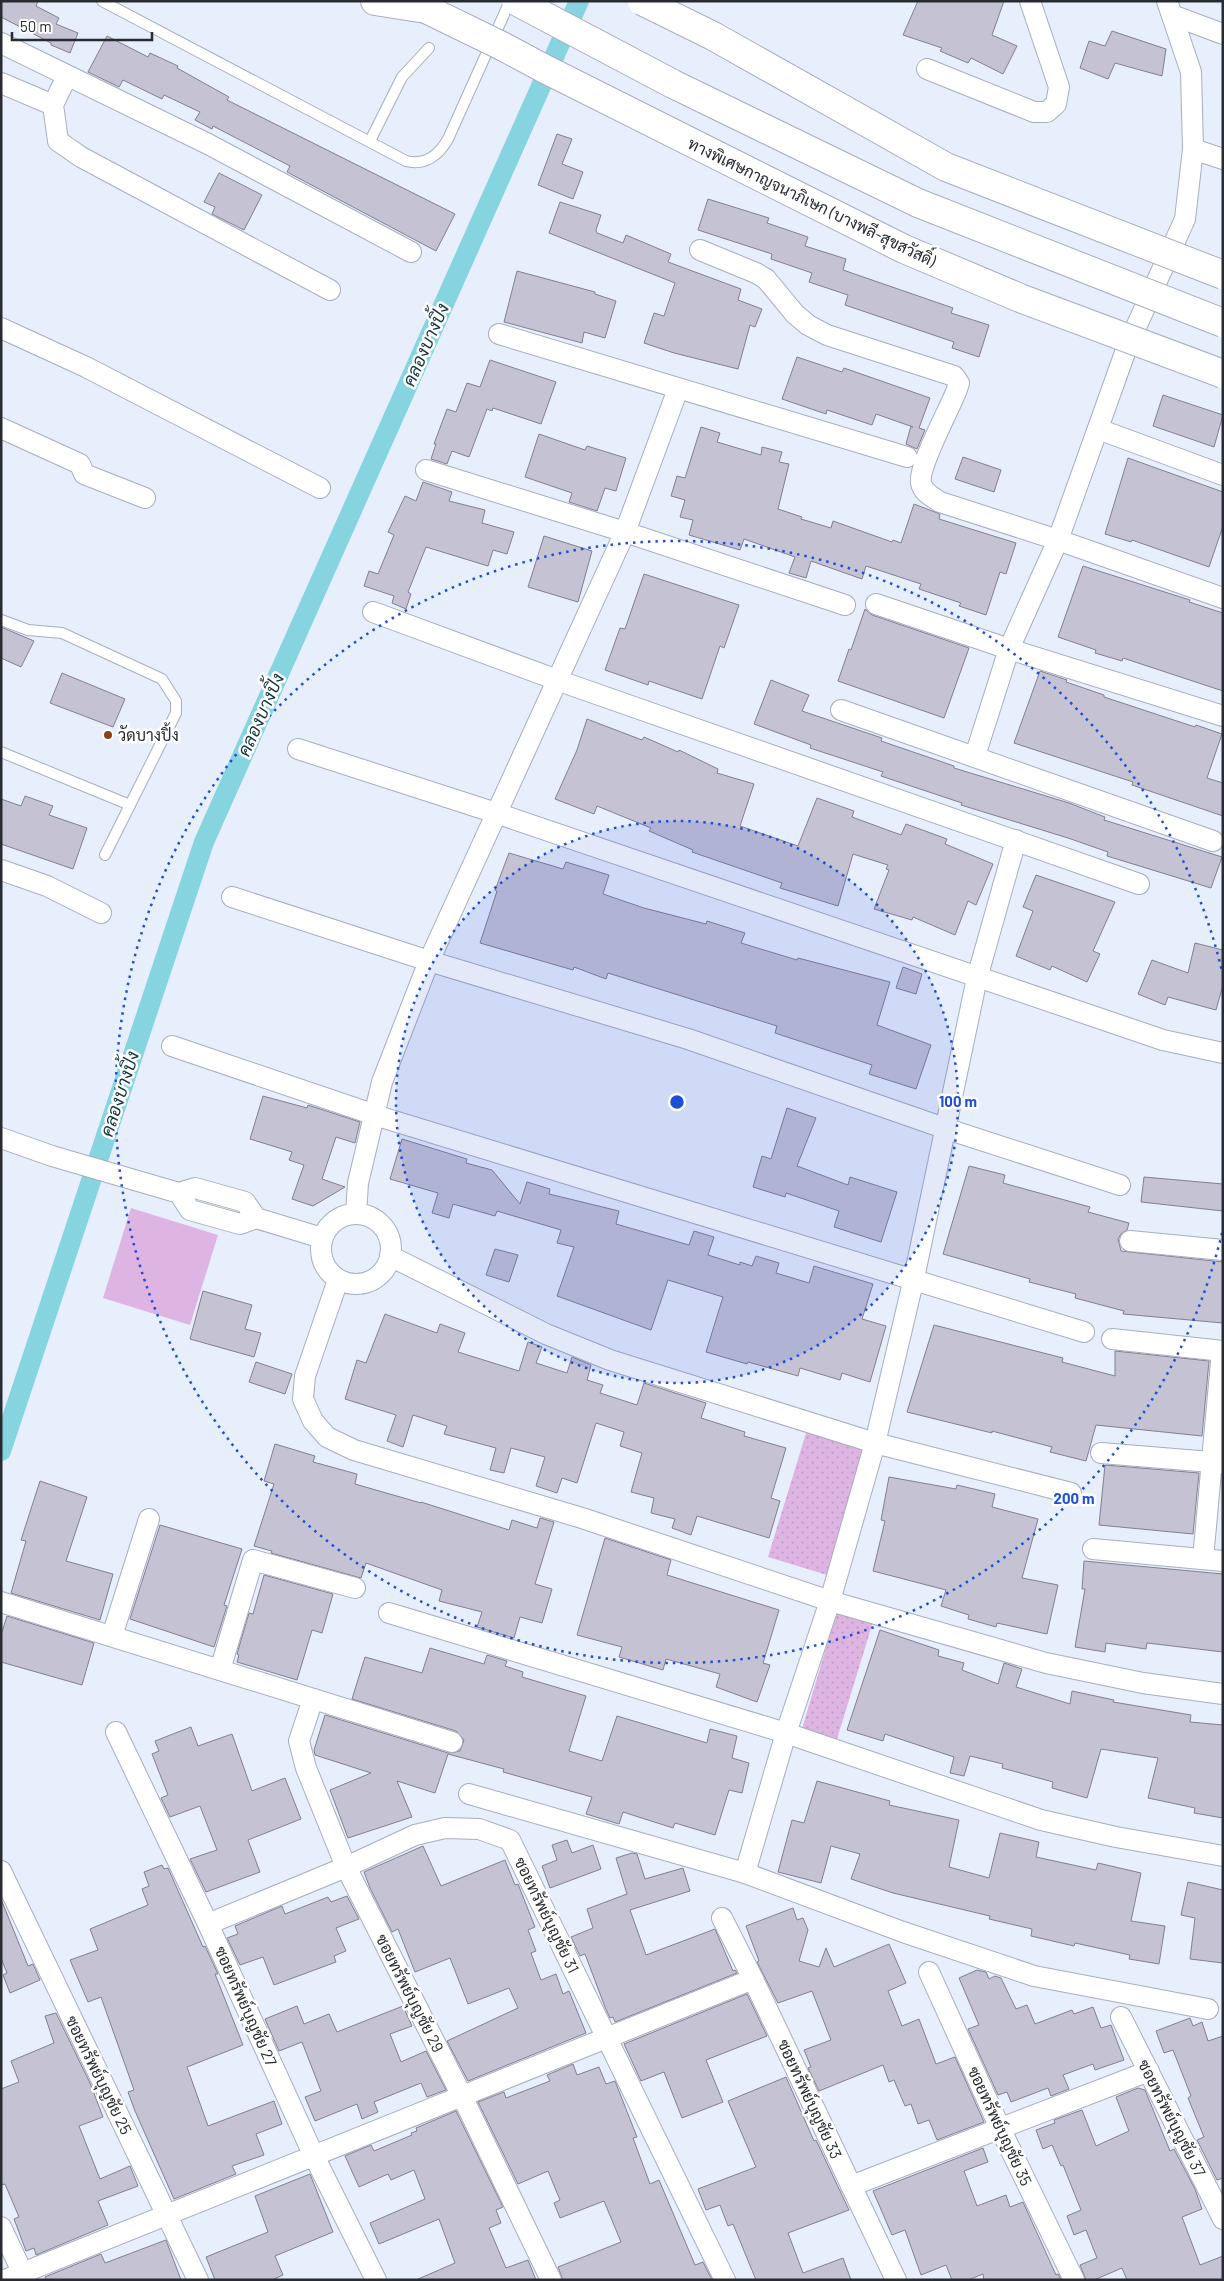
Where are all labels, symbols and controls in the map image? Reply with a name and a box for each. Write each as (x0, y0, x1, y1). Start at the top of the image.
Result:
scale bar (12, 10, 152, 42)
text: 50 m (20, 17, 52, 35)
street label: ทางพิเศษกาญจนาภิเษก (บางพลี-สุขสวัสดิ์) (684, 129, 942, 273)
water label: คลองบางปิ้ง (394, 298, 453, 389)
water label: คลองบางปิ้ง (229, 668, 288, 759)
place label: วัดบางปิ้ง (118, 722, 179, 744)
marker: วัดบางปิ้ง (102, 729, 114, 741)
water label: คลองบางปิ้ง (92, 1047, 143, 1139)
text: 100 m (939, 1092, 977, 1110)
centre of rings (668, 1093, 686, 1111)
text: 200 m (1053, 1489, 1095, 1507)
street label: ซอยทรัพย์บุญชัย 31 (508, 1853, 586, 1977)
street label: ซอยทรัพย์บุญชัย 29 (370, 1930, 450, 2056)
street label: ซอยทรัพย์บุญชัย 27 (209, 1942, 283, 2070)
street label: ซอยทรัพย์บุญชัย 25 (60, 2011, 138, 2139)
street label: ซอยทรัพย์บุญชัย 33 (772, 2035, 848, 2163)
street label: ซอยทรัพย์บุญชัย 37 (1132, 2055, 1212, 2181)
street label: ซอยทรัพย์บุญชัย 35 (962, 2062, 1038, 2190)

